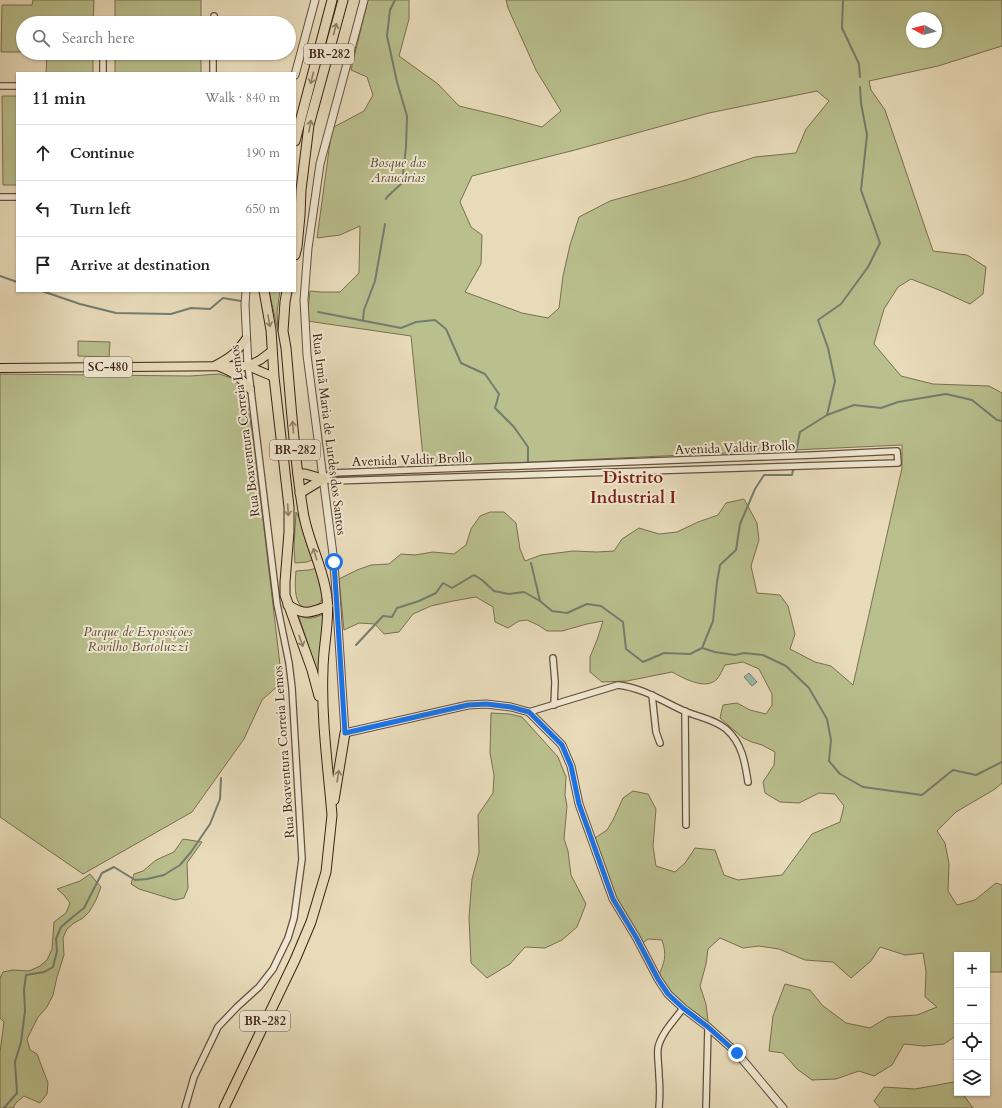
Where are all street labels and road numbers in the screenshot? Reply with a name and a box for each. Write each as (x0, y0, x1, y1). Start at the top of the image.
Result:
road number: BR-282 (304, 44, 354, 64)
street label: Rua Irmã Maria de Lurdes dos Santos (308, 332, 350, 536)
street label: Rua Boaventura Correia Lemos (226, 344, 264, 518)
road number: SC-480 (84, 357, 132, 377)
street label: Avenida Valdir Brollo (675, 437, 795, 459)
road number: BR-282 (270, 440, 320, 460)
street label: Avenida Valdir Brollo (352, 449, 472, 471)
street label: Rua Boaventura Correia Lemos (269, 665, 299, 839)
road number: BR-282 (240, 1011, 290, 1031)

